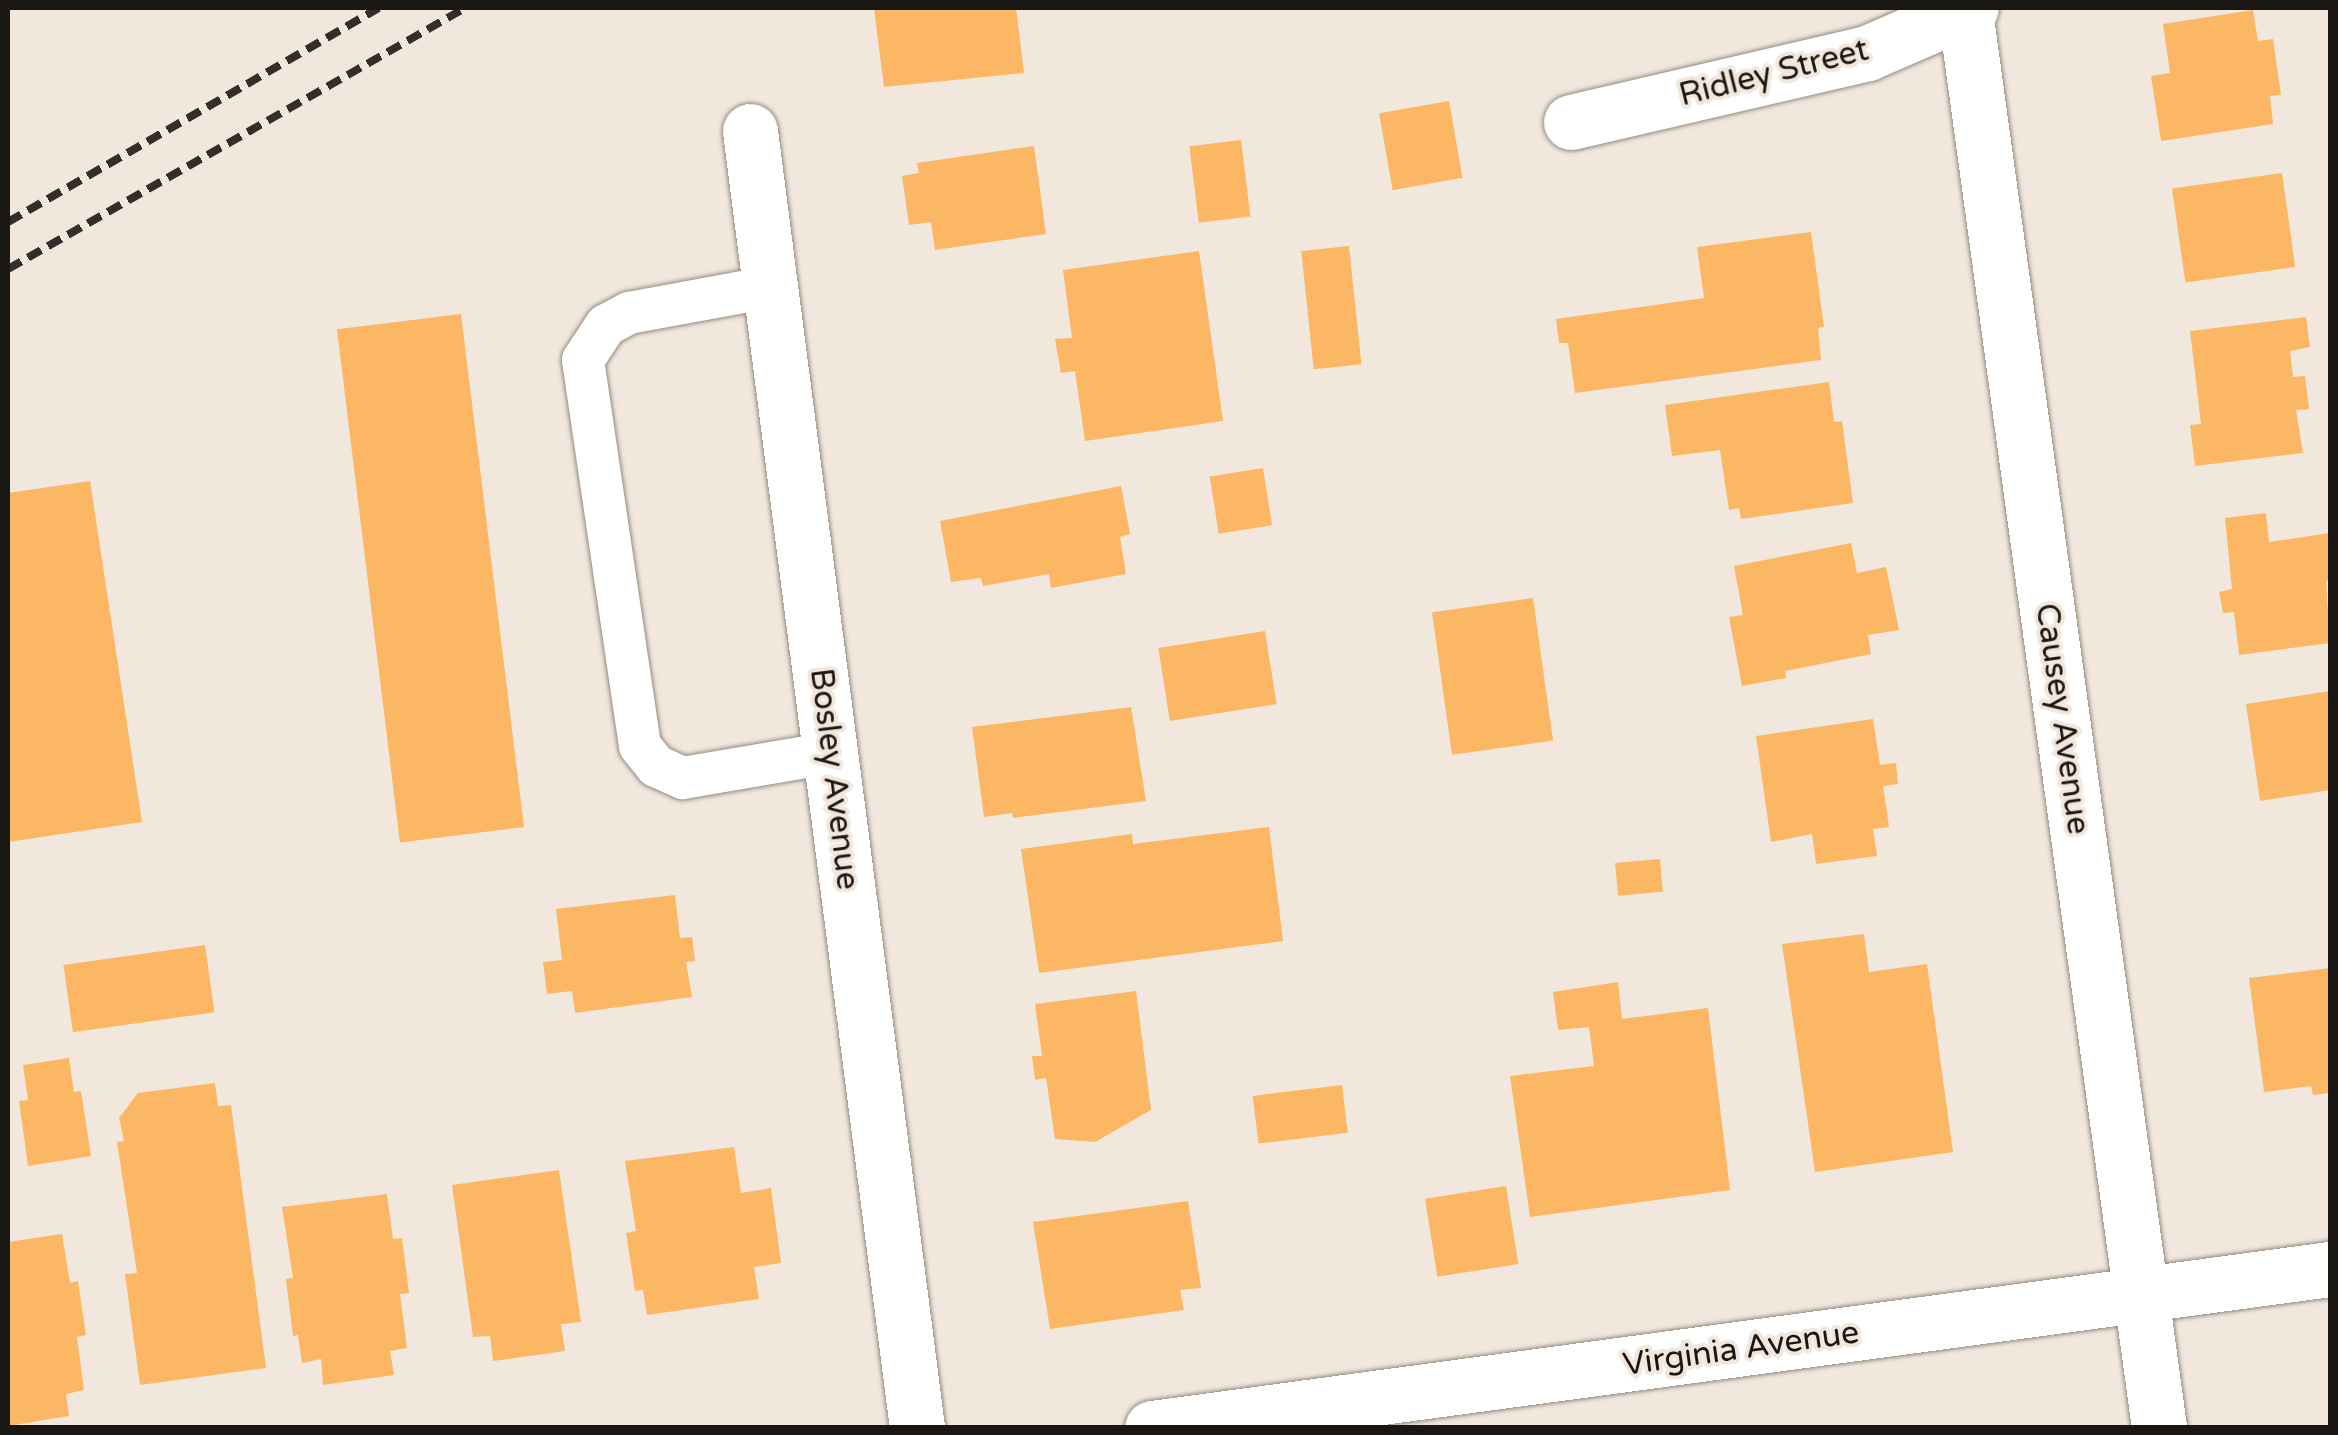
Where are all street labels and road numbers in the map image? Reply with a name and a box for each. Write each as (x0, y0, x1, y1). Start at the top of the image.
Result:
street label: Ridley Street (1675, 31, 1873, 115)
street label: Causey Avenue (2027, 601, 2097, 837)
street label: Bosley Avenue (801, 666, 867, 892)
street label: Virginia Avenue (1620, 1313, 1862, 1385)

